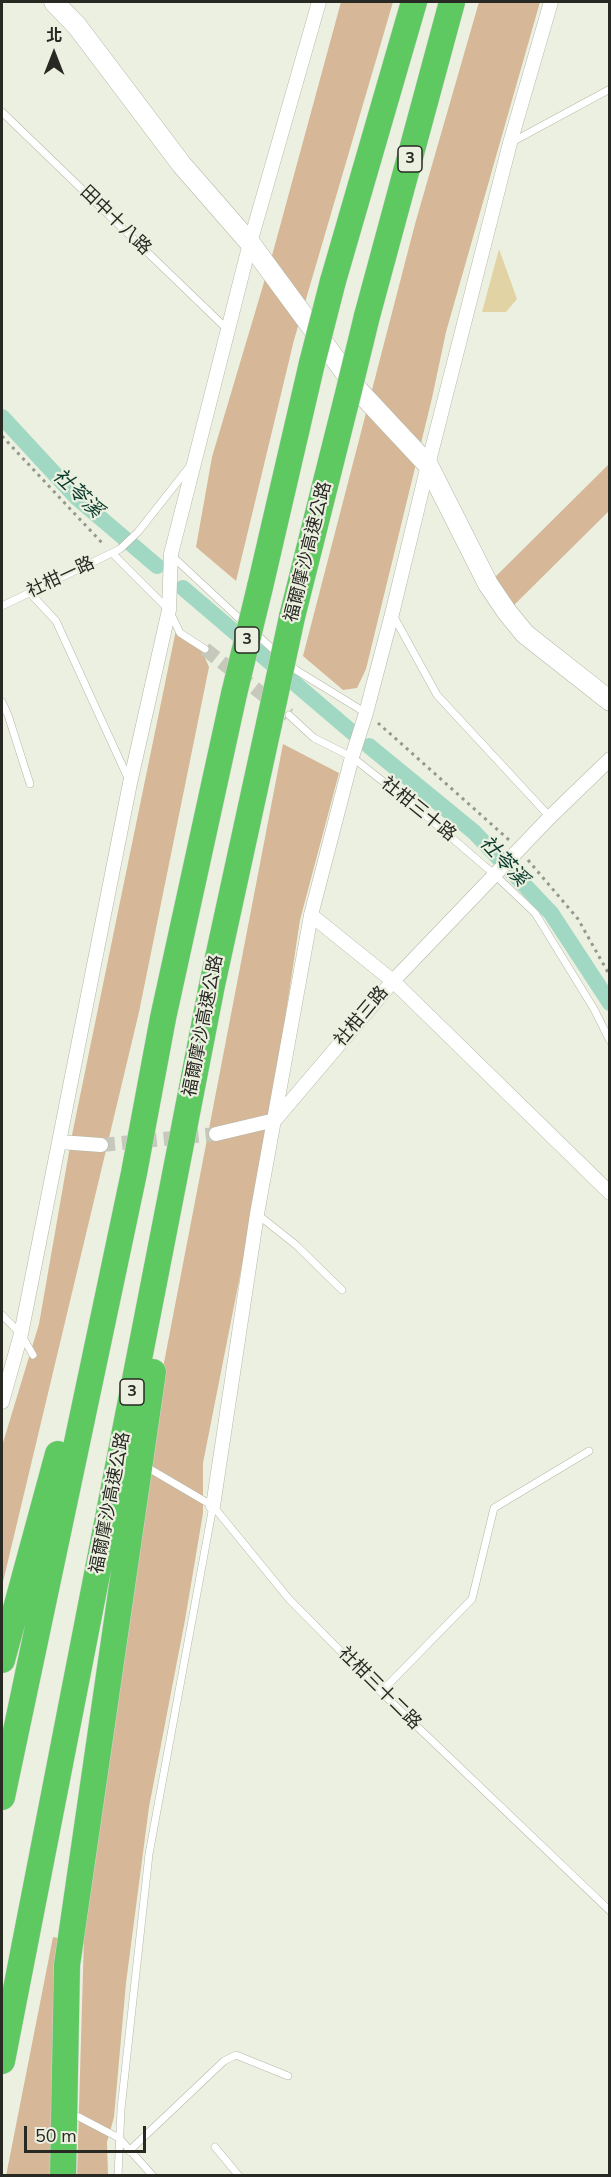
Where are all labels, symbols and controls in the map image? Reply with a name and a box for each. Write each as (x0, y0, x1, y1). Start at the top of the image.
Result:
north arrow (24, 24, 84, 84)
text: 北 (46, 25, 62, 47)
road number: 3 (398, 146, 422, 172)
street label: 田中十八路 (75, 182, 155, 260)
water label: 社苓溪 (47, 465, 107, 523)
street label: 福爾摩沙高速公路 (281, 480, 337, 624)
street label: 社柑一路 (24, 553, 98, 603)
road number: 3 (235, 627, 259, 653)
street label: 社柑三十路 (376, 773, 460, 847)
water label: 社苓溪 (474, 832, 532, 892)
street label: 福爾摩沙高速公路 (180, 953, 228, 1099)
street label: 社柑三路 (331, 982, 393, 1052)
road number: 3 (120, 1379, 144, 1405)
street label: 福爾摩沙高速公路 (87, 1430, 135, 1576)
street label: 社柑三十二路 (333, 1643, 425, 1735)
scale bar (27, 2114, 148, 2152)
text: 50 m (35, 2124, 77, 2148)

